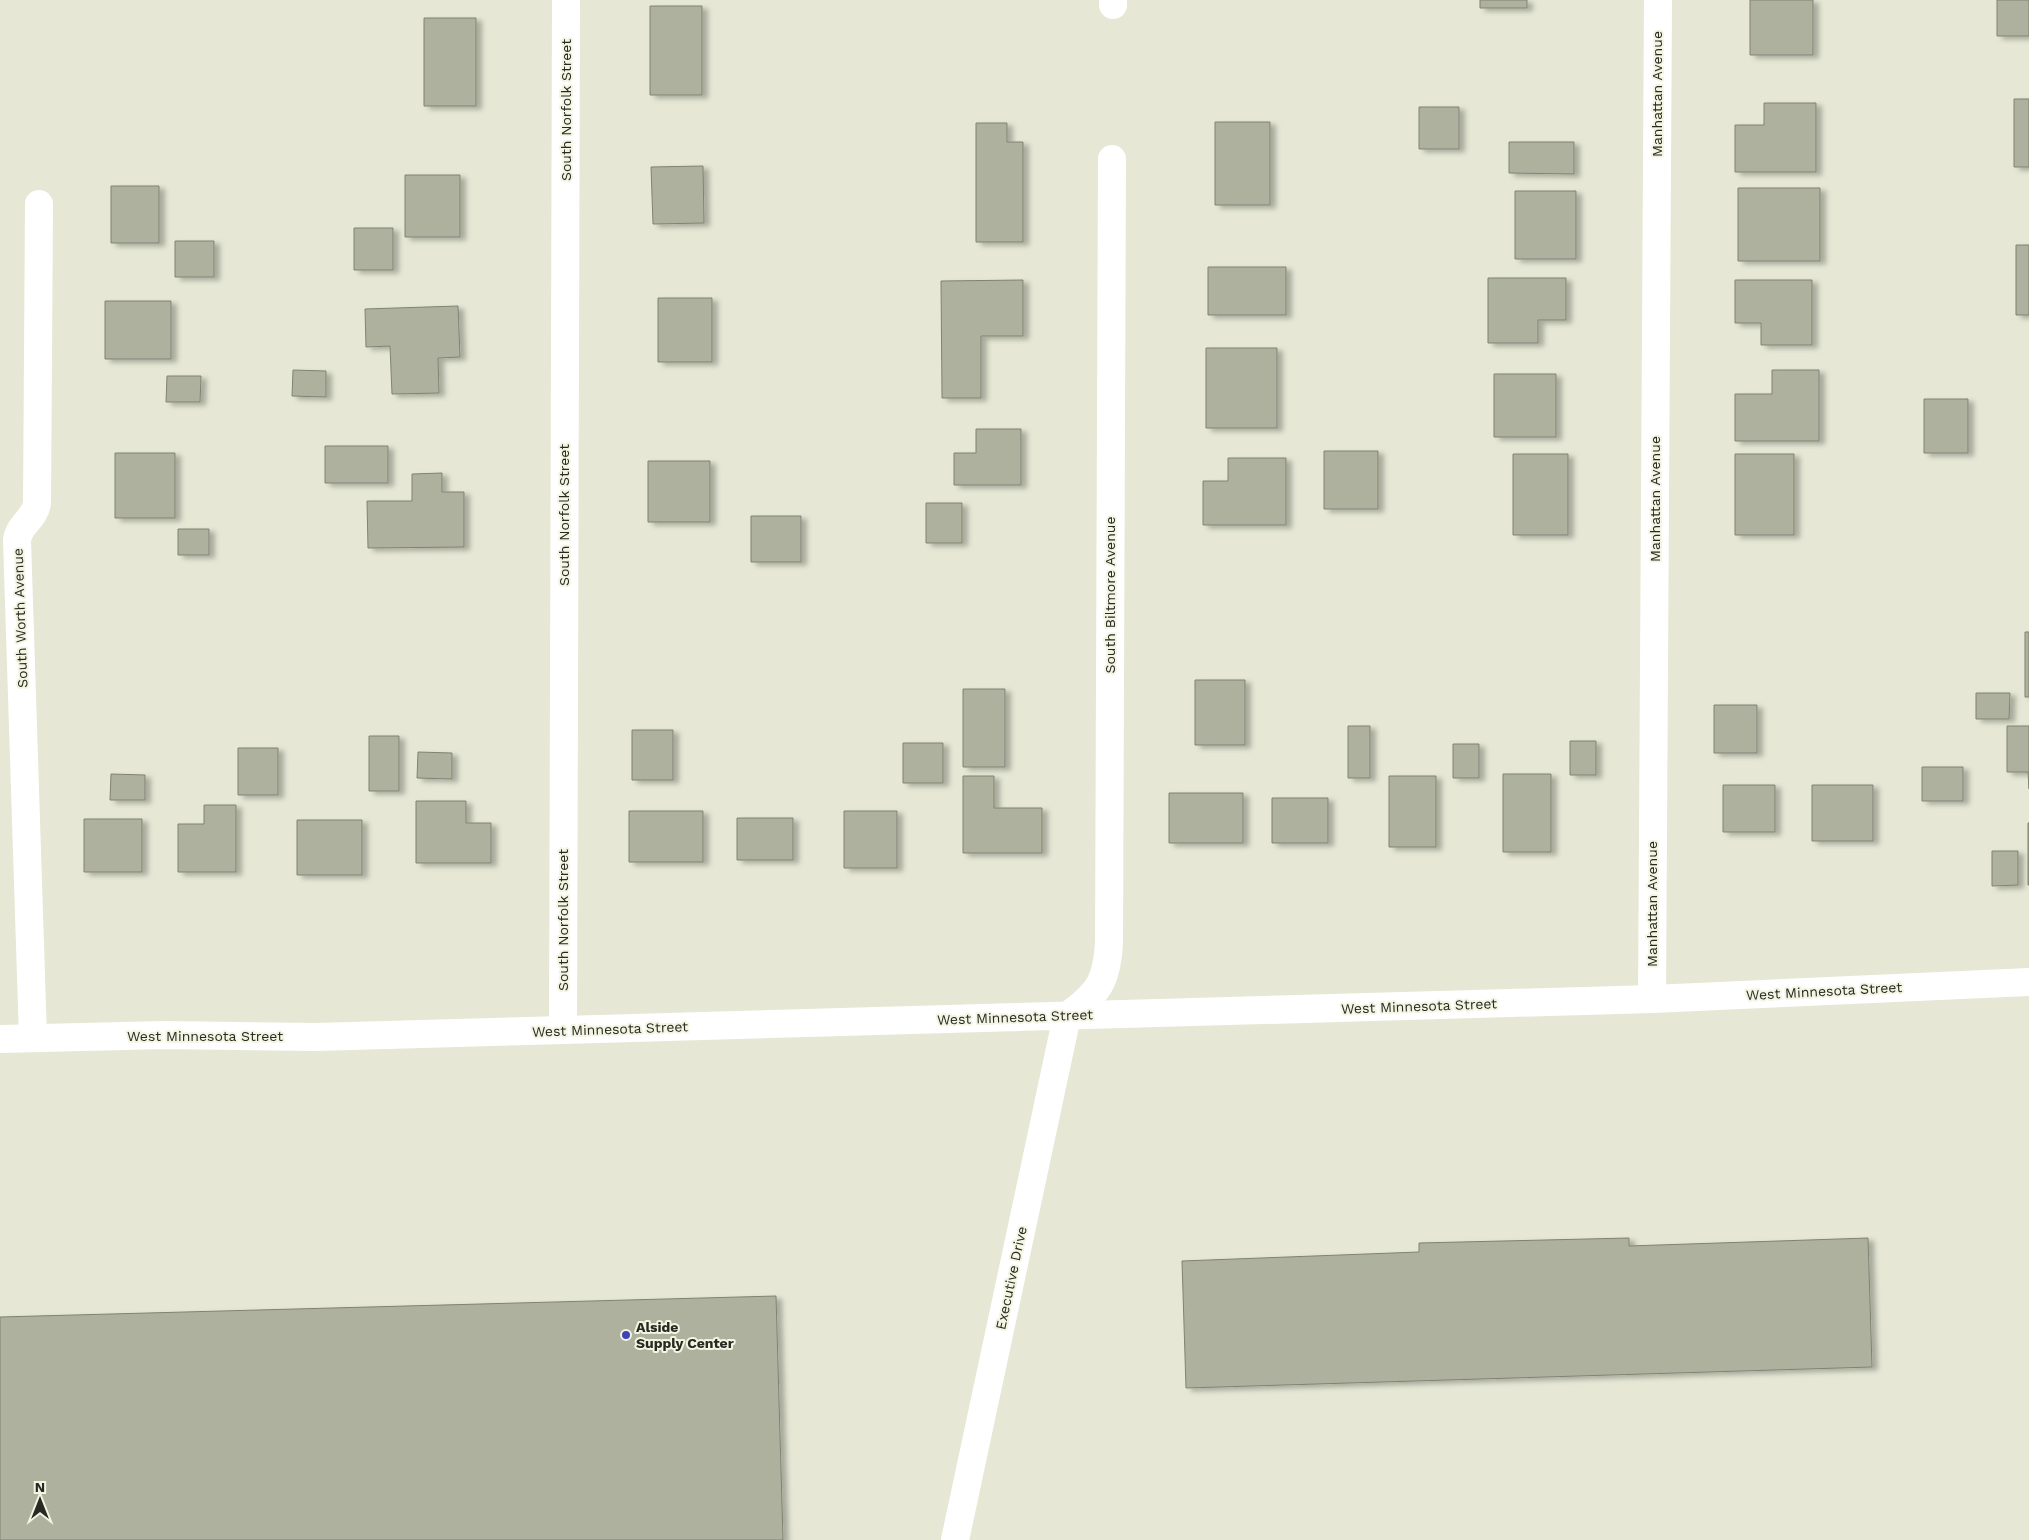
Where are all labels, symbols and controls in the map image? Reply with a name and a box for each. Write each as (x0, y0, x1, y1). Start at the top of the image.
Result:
street label: Manhattan Avenue (1649, 31, 1665, 157)
street label: South Norfolk Street (558, 39, 574, 181)
street label: Manhattan Avenue (1647, 436, 1663, 562)
street label: South Norfolk Street (556, 444, 572, 586)
street label: South Biltmore Avenue (1102, 516, 1118, 674)
street label: South Worth Avenue (10, 548, 30, 688)
street label: Manhattan Avenue (1644, 841, 1660, 967)
street label: South Norfolk Street (555, 849, 571, 991)
street label: West Minnesota Street (1746, 979, 1903, 1003)
street label: West Minnesota Street (1341, 995, 1497, 1017)
street label: West Minnesota Street (937, 1006, 1093, 1028)
street label: West Minnesota Street (532, 1018, 688, 1040)
street label: West Minnesota Street (127, 1028, 283, 1044)
street label: Executive Drive (992, 1225, 1030, 1331)
place label: Alside Supply Center (636, 1319, 734, 1351)
marker: Alside Supply Center (620, 1329, 632, 1341)
north arrow (15, 1475, 65, 1525)
text: N (35, 1479, 45, 1495)

